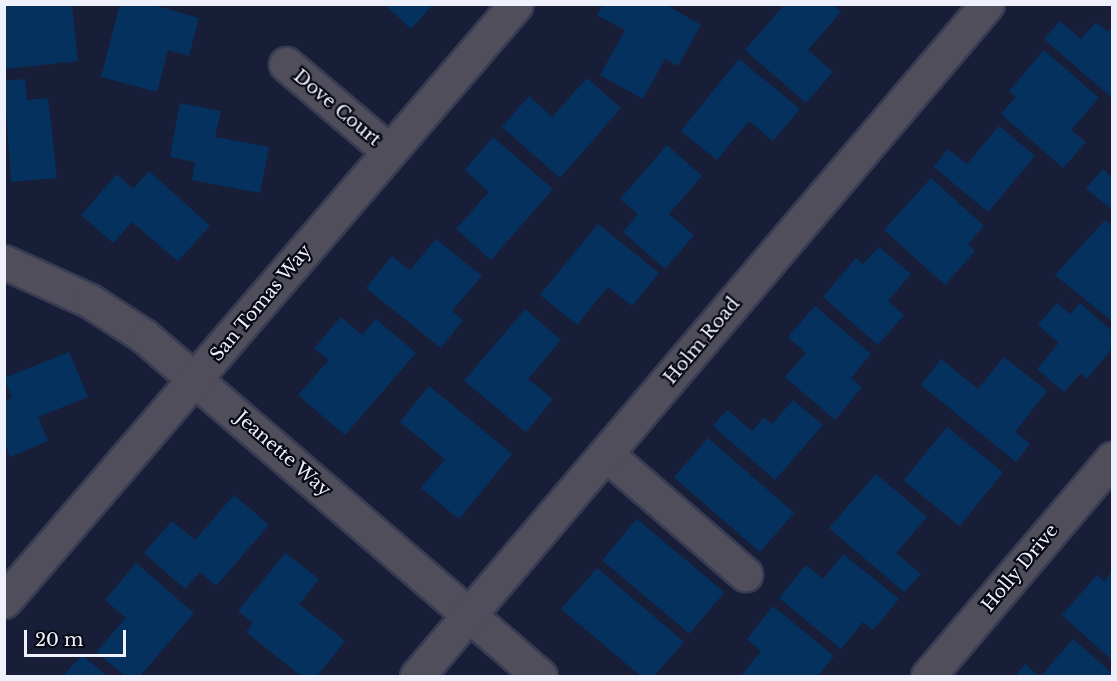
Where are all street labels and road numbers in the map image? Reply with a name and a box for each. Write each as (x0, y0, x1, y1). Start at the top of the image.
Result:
street label: Dove Court (289, 65, 385, 151)
street label: San Tomas Way (206, 240, 316, 366)
street label: Holm Road (660, 293, 744, 389)
street label: Jeanette Way (231, 407, 335, 501)
street label: Holly Drive (977, 520, 1063, 616)

